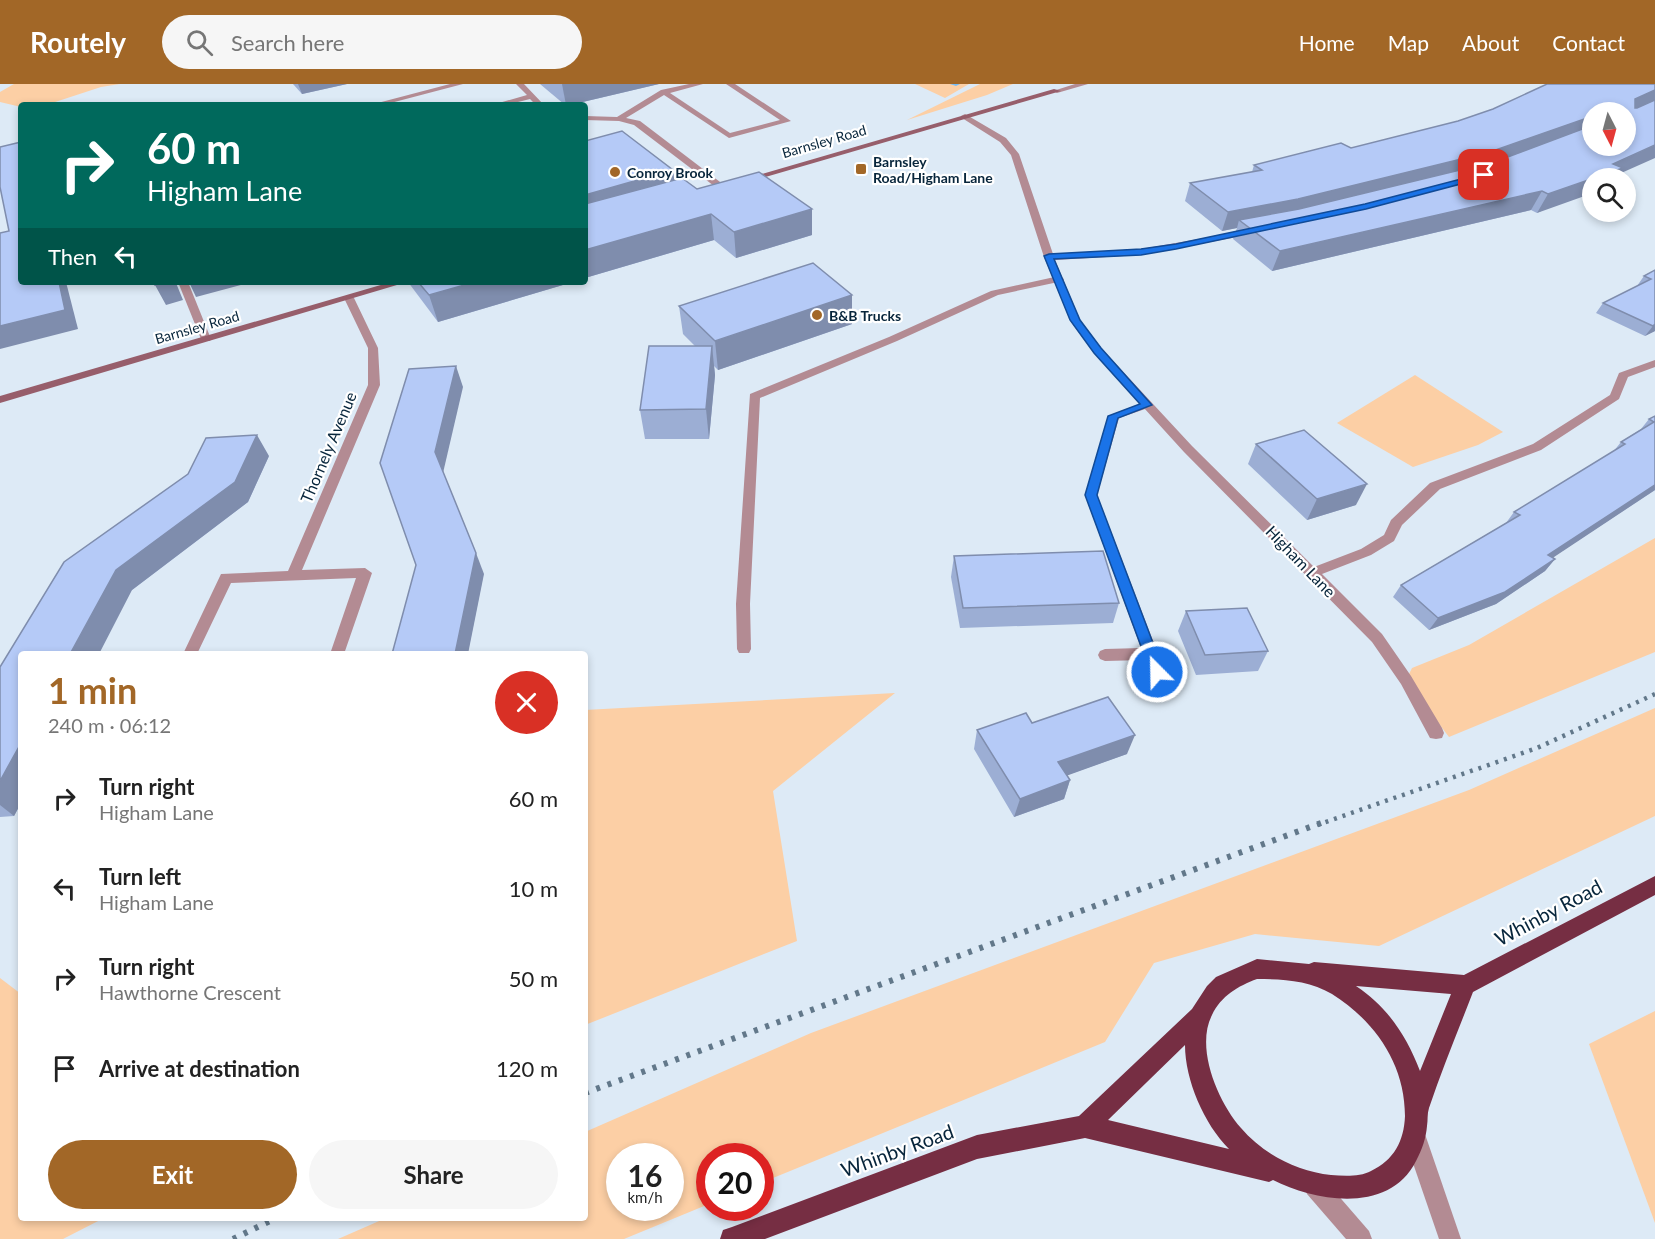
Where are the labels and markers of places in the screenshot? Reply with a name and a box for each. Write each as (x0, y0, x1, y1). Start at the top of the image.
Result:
pin (1458, 149, 1509, 200)
place label: Barnsley Road/Higham Lane (873, 153, 993, 186)
marker: Barnsley Road/Higham Lane (854, 162, 868, 176)
place label: Conroy Brook (627, 164, 713, 181)
marker: Conroy Brook (608, 165, 622, 179)
place label: B&B Trucks (829, 307, 901, 324)
marker: B&B Trucks (810, 308, 824, 322)

